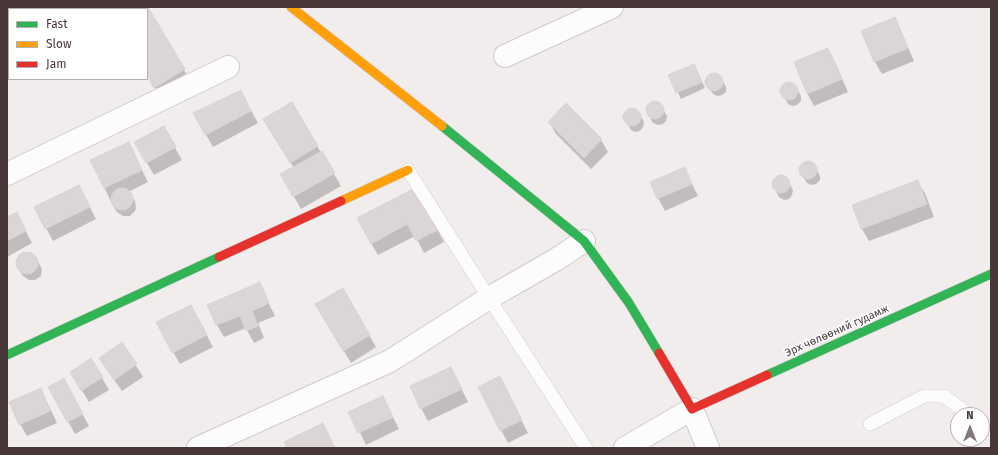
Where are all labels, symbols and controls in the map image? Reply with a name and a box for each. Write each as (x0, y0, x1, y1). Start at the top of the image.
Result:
legend (8, 8, 148, 80)
text: Fast (46, 17, 68, 31)
text: Slow (46, 37, 72, 51)
text: Jam (46, 57, 66, 71)
street label: Эрх чөлөөний гудамж (783, 302, 891, 360)
north arrow (950, 407, 990, 447)
text: N (966, 409, 974, 422)

